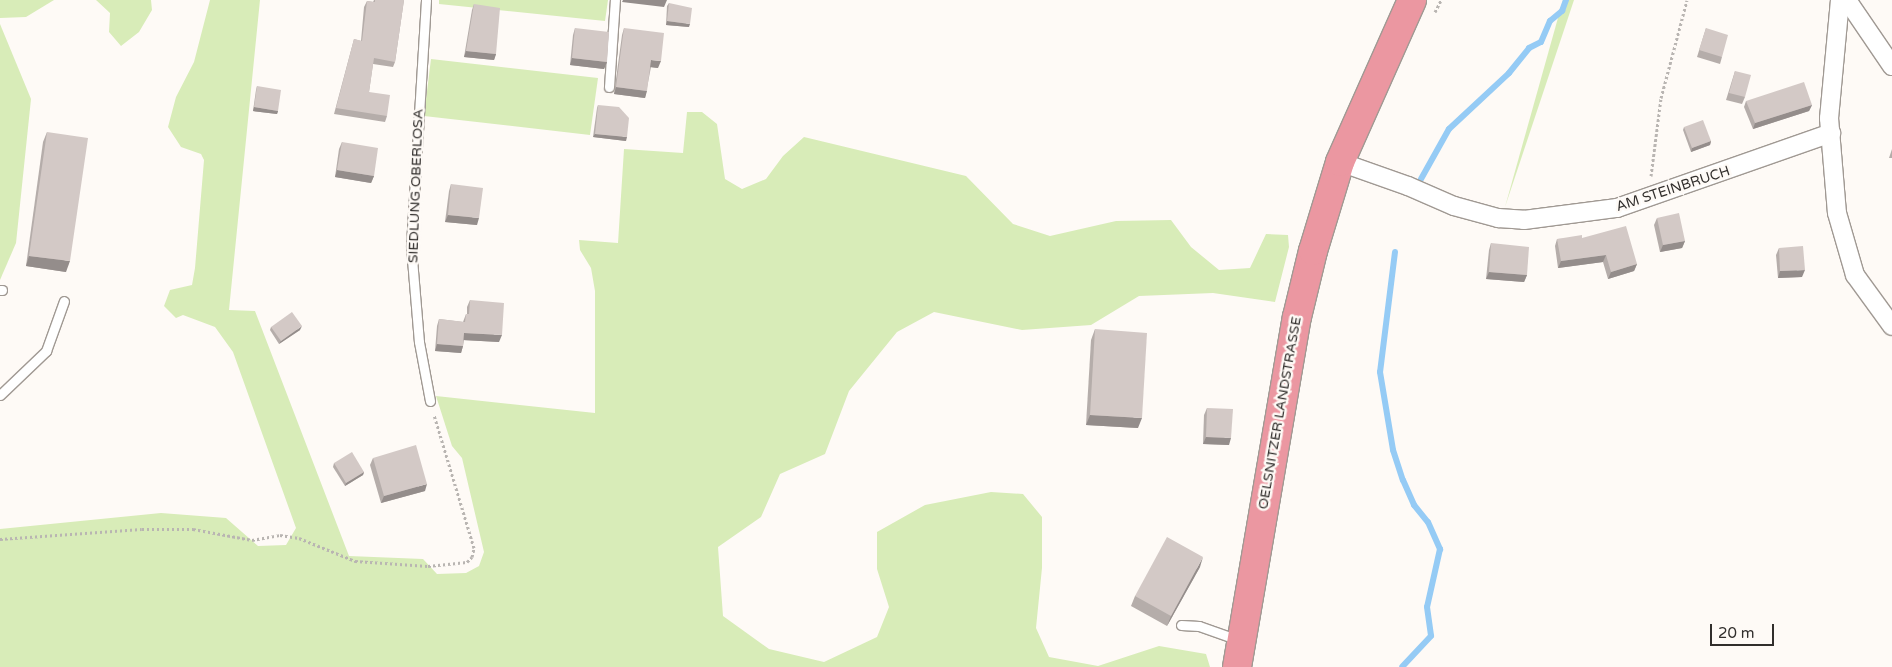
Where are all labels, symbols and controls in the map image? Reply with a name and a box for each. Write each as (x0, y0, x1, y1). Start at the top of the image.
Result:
street label: SIEDLUNG OBERLOSA (405, 109, 427, 263)
street label: AM STEINBRUCH (1614, 163, 1732, 215)
street label: OELSNITZER LANDSTRASSE (1255, 315, 1305, 511)
scale bar (1712, 614, 1776, 646)
text: 20 m (1718, 624, 1755, 642)

